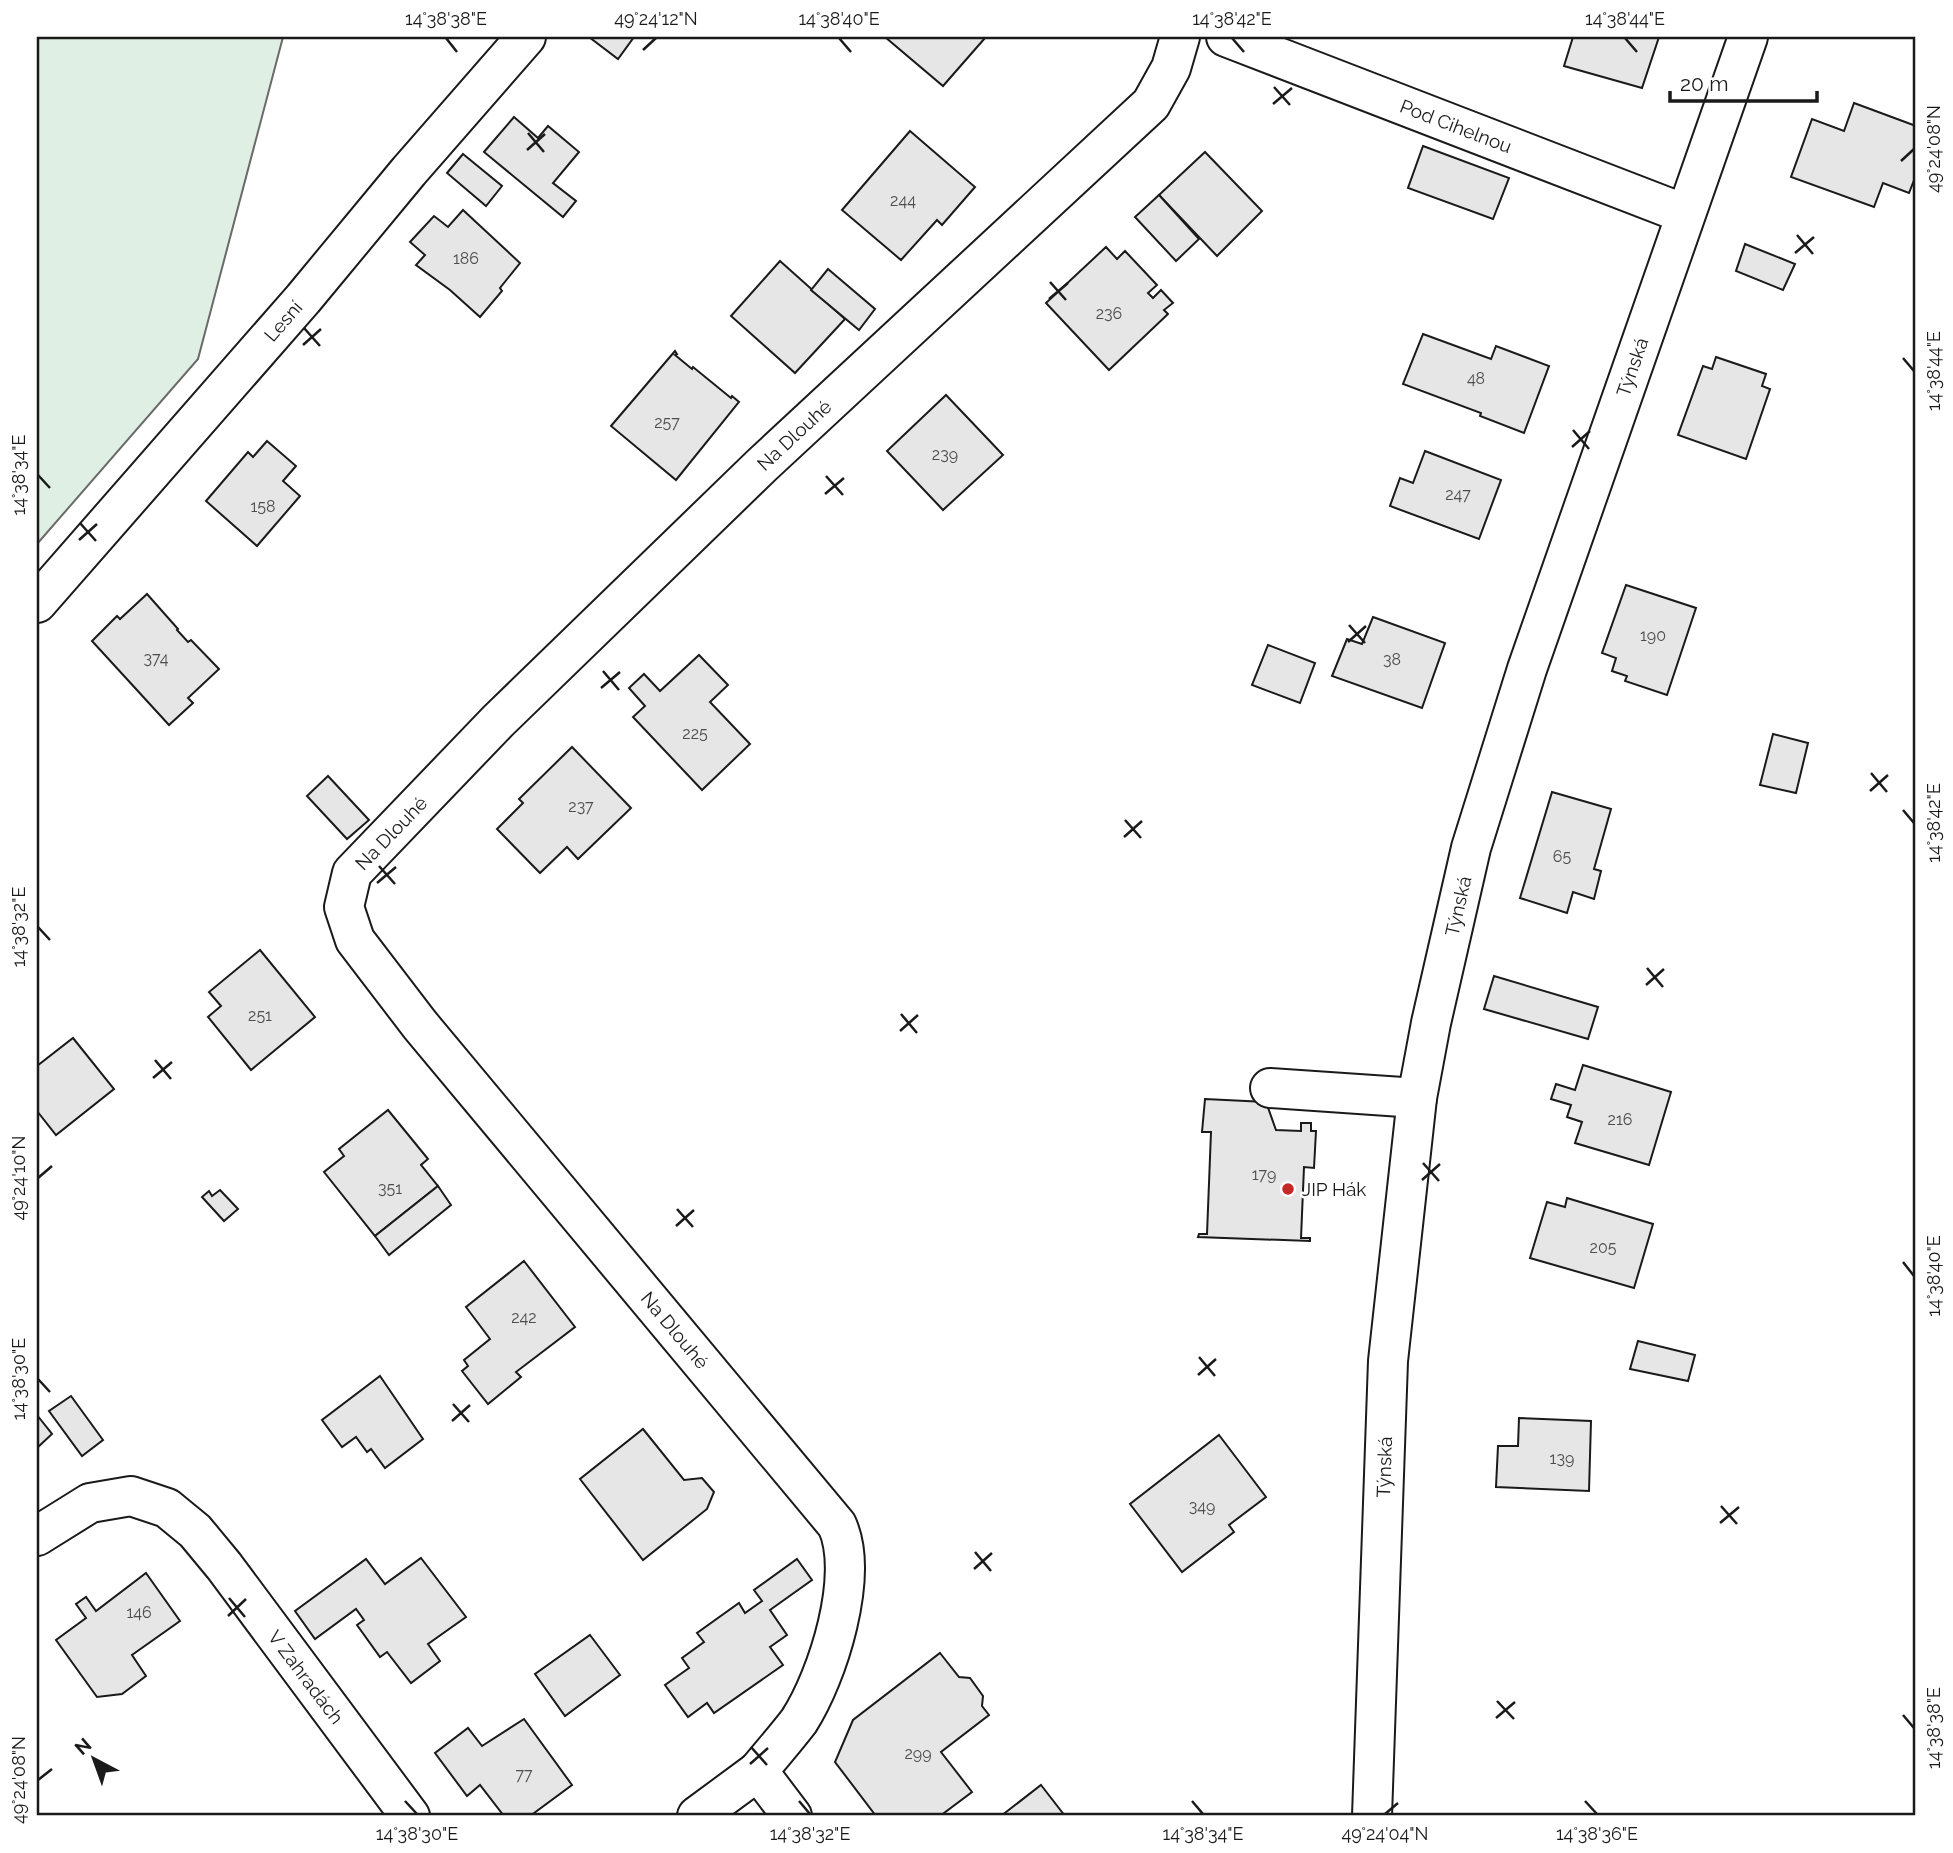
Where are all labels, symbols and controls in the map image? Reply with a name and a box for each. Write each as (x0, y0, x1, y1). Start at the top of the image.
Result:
text: 14°38'38"E (405, 8, 487, 29)
text: 49°24'12"N (614, 8, 698, 29)
text: 14°38'40"E (798, 8, 880, 29)
text: 14°38'42"E (1192, 8, 1272, 29)
text: 14°38'44"E (1585, 8, 1665, 29)
scale bar (1670, 60, 1816, 104)
text: 20 m (1680, 71, 1728, 96)
street label: Pod Cihelnou (1397, 95, 1515, 157)
text: 49°24'08"N (1923, 105, 1944, 193)
house number: 244 (890, 191, 916, 210)
house number: 186 (453, 249, 479, 268)
street label: Lesní (259, 296, 307, 346)
house number: 236 (1096, 304, 1122, 323)
text: 14°38'44"E (1923, 331, 1944, 411)
street label: Týnská (1612, 335, 1652, 399)
house number: 48 (1467, 369, 1485, 388)
street label: Na Dlouhé (752, 395, 836, 475)
house number: 257 (654, 413, 680, 432)
text: 14°38'34"E (8, 434, 29, 516)
house number: 239 (932, 445, 958, 464)
house number: 247 (1445, 485, 1471, 504)
house number: 158 (250, 497, 276, 516)
house number: 190 (1640, 626, 1666, 645)
house number: 374 (144, 649, 169, 668)
house number: 38 (1383, 650, 1401, 669)
house number: 225 (682, 724, 708, 743)
text: 14°38'42"E (1923, 783, 1944, 863)
street label: Na Dlouhé (351, 792, 431, 874)
house number: 237 (568, 797, 594, 816)
house number: 65 (1553, 847, 1571, 866)
street label: Týnská (1440, 874, 1476, 938)
text: 14°38'32"E (8, 887, 29, 967)
house number: 251 (248, 1006, 272, 1025)
house number: 216 (1608, 1110, 1632, 1129)
text: 49°24'10"N (8, 1136, 29, 1220)
house number: 179 (1252, 1165, 1276, 1184)
place label: JIP Hák (1302, 1178, 1366, 1200)
house number: 351 (378, 1179, 402, 1198)
marker: JIP Hák (1280, 1181, 1296, 1197)
text: 14°38'40"E (1923, 1235, 1944, 1317)
house number: 205 (1590, 1238, 1617, 1257)
street label: Na Dlouhé (637, 1287, 713, 1373)
house number: 242 (511, 1308, 537, 1327)
text: 14°38'30"E (8, 1338, 29, 1420)
street label: Týnská (1372, 1436, 1396, 1498)
house number: 139 (1550, 1449, 1574, 1468)
house number: 349 (1189, 1497, 1215, 1516)
house number: 146 (126, 1603, 152, 1622)
street label: V Zahradách (264, 1626, 348, 1728)
text: 14°38'38"E (1923, 1687, 1944, 1769)
north arrow (60, 1724, 130, 1794)
text: N (70, 1733, 96, 1759)
text: 49°24'08"N (8, 1736, 29, 1824)
house number: 299 (904, 1744, 932, 1763)
house number: 77 (515, 1765, 533, 1784)
text: 14°38'30"E (376, 1823, 458, 1844)
text: 14°38'32"E (770, 1823, 850, 1844)
text: 14°38'34"E (1162, 1823, 1244, 1844)
text: 49°24'04"N (1341, 1823, 1429, 1844)
text: 14°38'36"E (1556, 1823, 1638, 1844)

